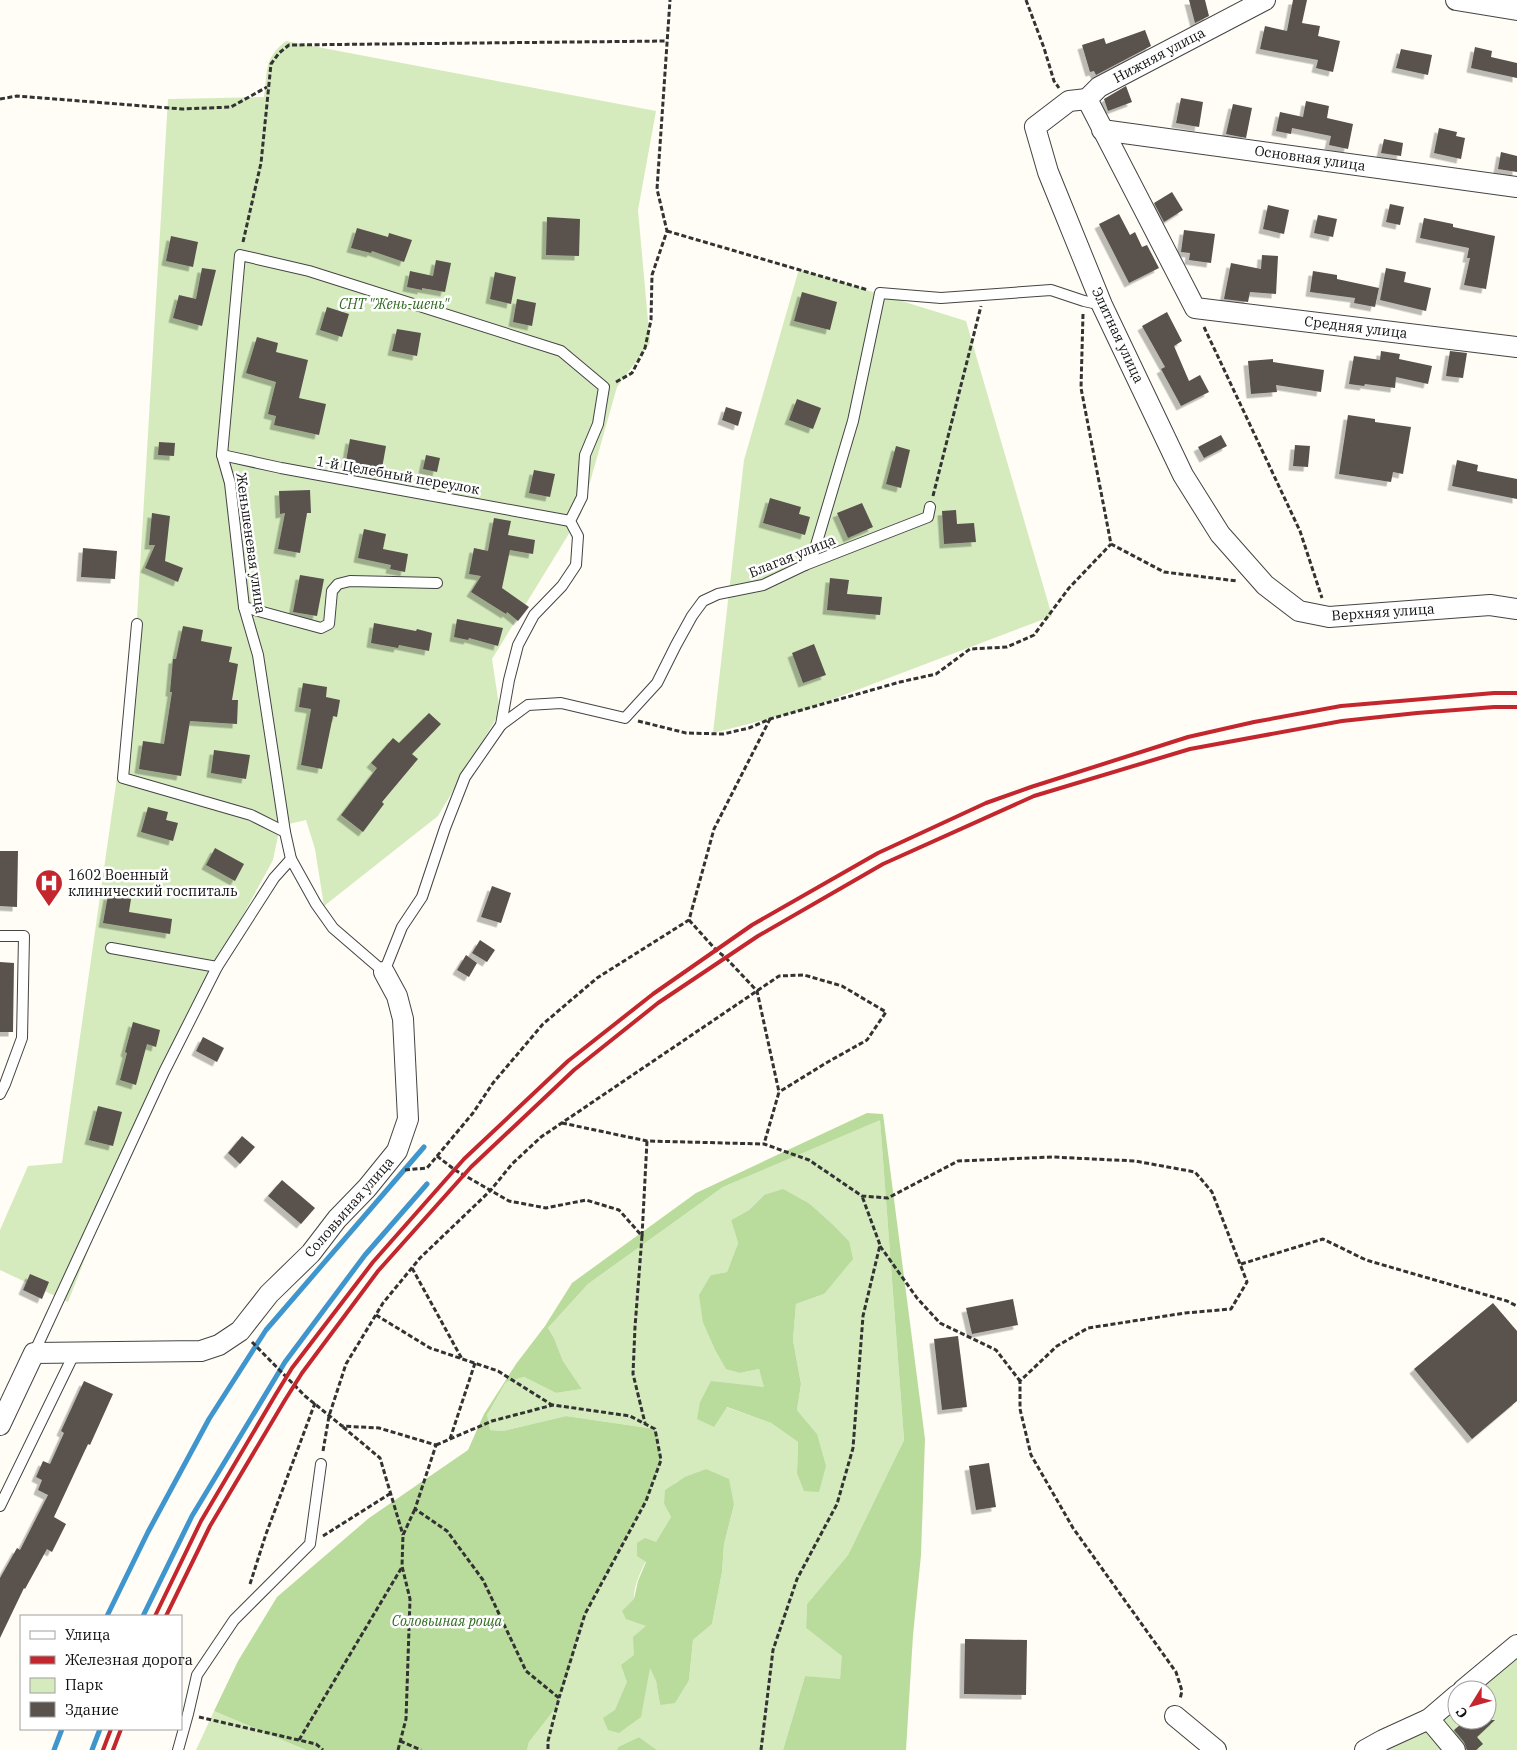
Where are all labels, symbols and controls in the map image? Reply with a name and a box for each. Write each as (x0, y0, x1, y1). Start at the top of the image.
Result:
street label: Нижняя улица (1110, 23, 1208, 87)
street label: Основная улица (1253, 141, 1367, 175)
street label: Элитная улица (1088, 284, 1148, 386)
park label: СНТ "Жень-шень" (339, 295, 451, 313)
street label: Средняя улица (1303, 312, 1409, 342)
street label: 1-й Целебный переулок (315, 452, 481, 498)
street label: Женьшеневая улица (232, 471, 270, 615)
street label: Благая улица (746, 530, 838, 582)
street label: Верхняя улица (1331, 599, 1435, 625)
place label: 1602 Военный клинический госпиталь (68, 866, 238, 900)
hospital icon: 1602 Военный клинический госпиталь (34, 868, 64, 907)
street label: Соловьиная улица (300, 1153, 398, 1261)
park label: Соловьиная роща (392, 1612, 503, 1630)
legend (20, 1615, 182, 1730)
text: Улица (65, 1625, 110, 1644)
text: Железная дорога (65, 1650, 193, 1669)
text: Парк (65, 1675, 103, 1694)
north arrow (1447, 1680, 1497, 1730)
text: Здание (65, 1700, 119, 1719)
text: С (1452, 1704, 1472, 1722)

